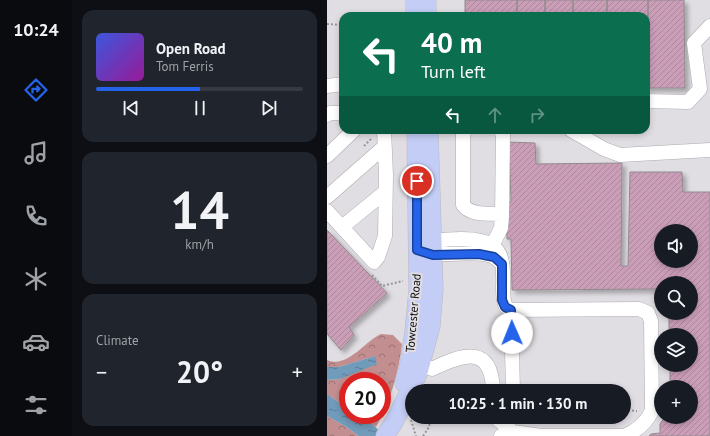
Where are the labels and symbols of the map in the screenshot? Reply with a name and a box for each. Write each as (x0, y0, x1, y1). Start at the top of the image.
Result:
pin (400, 164, 434, 198)
street label: Towcester Road (402, 273, 424, 353)
position arrow (491, 312, 533, 354)
speed limit sign: 20 (339, 372, 391, 424)

